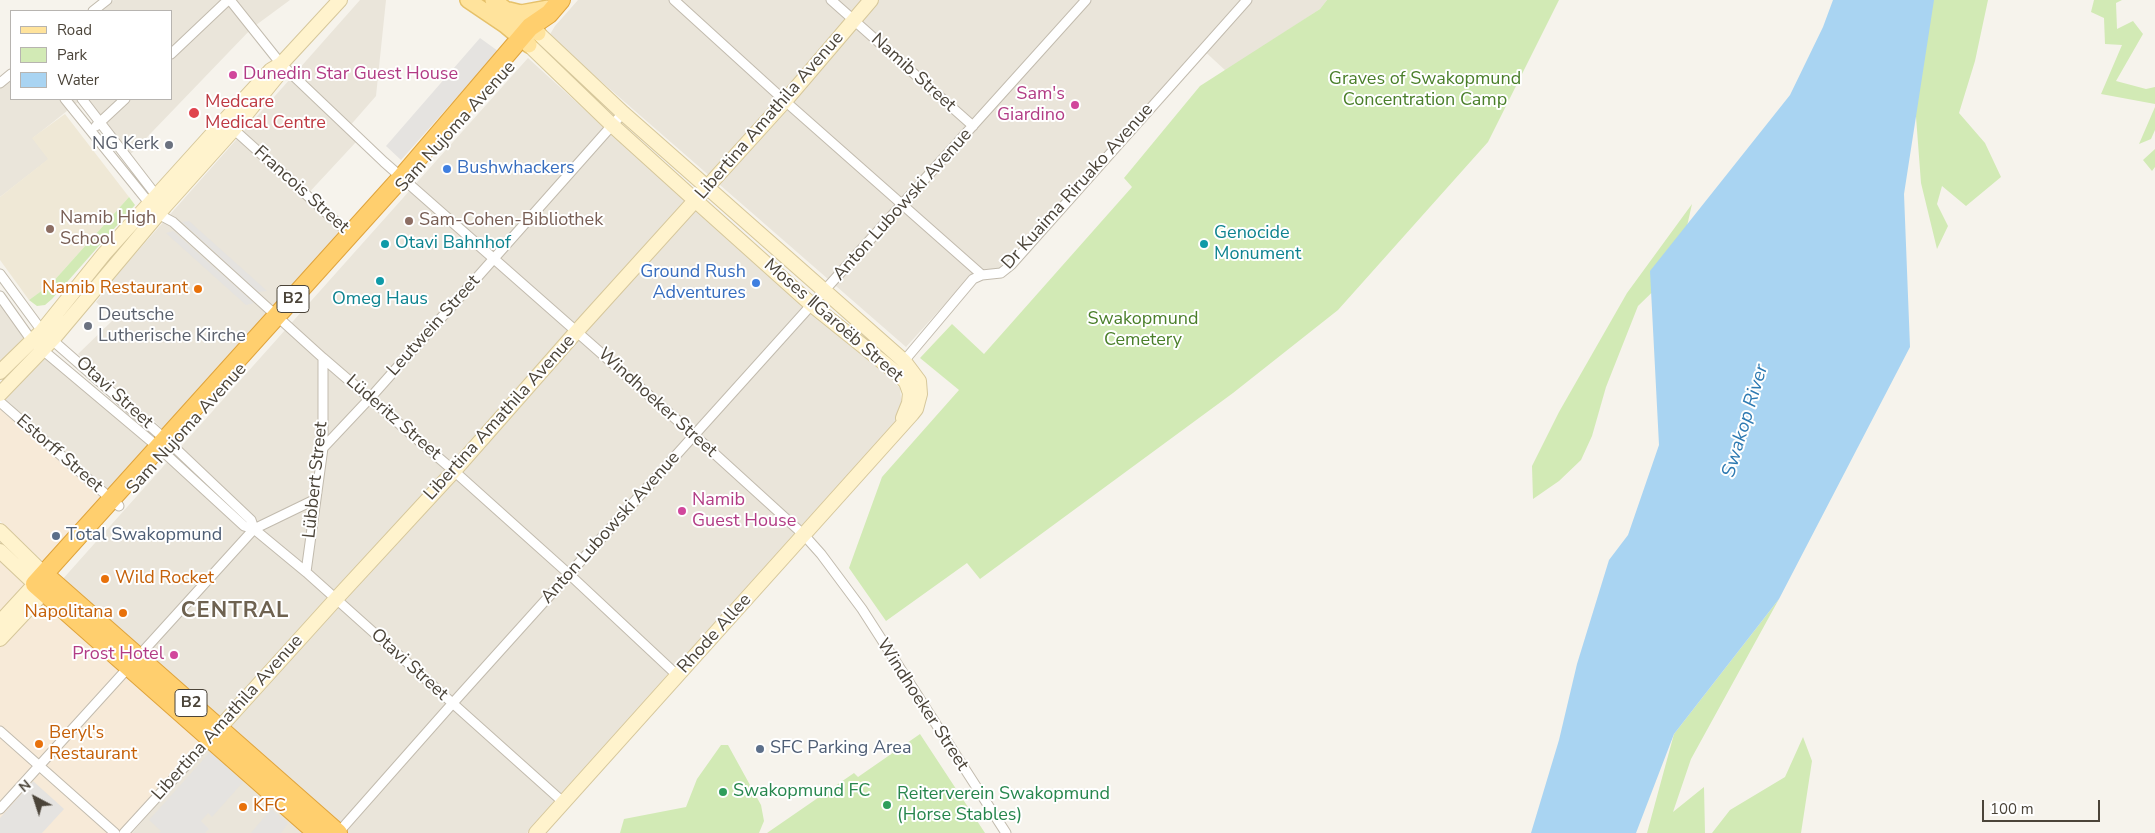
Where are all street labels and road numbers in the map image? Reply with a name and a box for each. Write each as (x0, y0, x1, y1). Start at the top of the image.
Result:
street label: Libertina Amathila Avenue (691, 28, 849, 204)
street label: Namib Street (866, 29, 960, 117)
street label: Sam Nujoma Avenue (391, 57, 521, 197)
street label: Dr Kuaima Riruako Avenue (998, 100, 1158, 274)
street label: Anton Lubowski Avenue (829, 125, 977, 285)
street label: Francois Street (249, 142, 353, 238)
street label: Moses ǁGaroëb Street (759, 255, 907, 387)
street label: Leutwein Street (383, 271, 485, 381)
road number: B2 (277, 286, 309, 312)
street label: Libertina Amathila Avenue (420, 331, 580, 505)
street label: Windhoeker Street (593, 344, 721, 462)
street label: Otavi Street (71, 353, 157, 433)
street label: Sam Nujoma Avenue (122, 359, 252, 499)
street label: Lüderitz Street (341, 371, 445, 465)
street label: Estorff Street (11, 411, 107, 497)
street label: Lübbert Street (299, 421, 333, 539)
street label: Anton Lubowski Avenue (537, 448, 685, 608)
street label: Rhode Allee (674, 590, 756, 678)
street label: Otavi Street (366, 625, 452, 705)
street label: Libertina Amathila Avenue (148, 631, 308, 805)
street label: Windhoeker Street (871, 635, 973, 775)
road number: B2 (175, 690, 207, 716)

